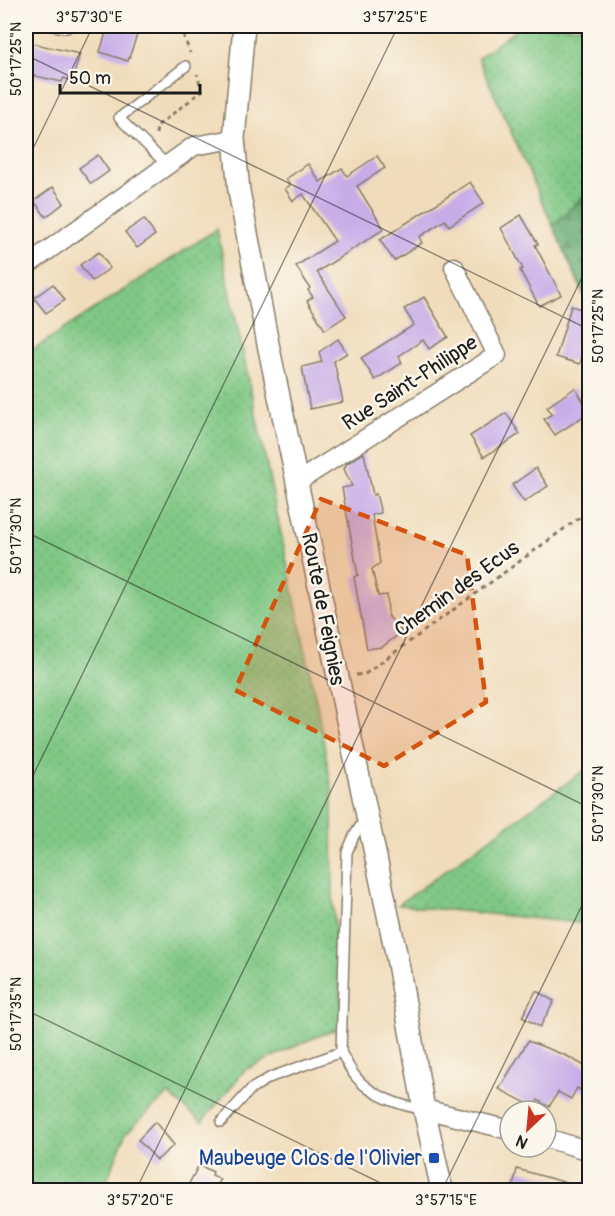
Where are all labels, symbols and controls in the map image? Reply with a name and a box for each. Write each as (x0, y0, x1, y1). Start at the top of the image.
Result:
text: 3°57'30"E (56, 8, 122, 27)
text: 3°57'25"E (363, 8, 427, 27)
text: 50°17'25"N (7, 22, 26, 96)
scale bar (60, 57, 200, 95)
text: 50 m (69, 67, 111, 90)
text: 50°17'25"N (589, 289, 608, 363)
street label: Rue Saint-Philippe (337, 329, 483, 437)
text: 50°17'30"N (7, 498, 26, 574)
street label: Route de Feignies (295, 530, 351, 688)
street label: Chemin des Ecus (389, 534, 525, 643)
text: 50°17'30"N (589, 766, 608, 842)
text: 50°17'35"N (7, 977, 26, 1051)
north arrow (498, 1099, 558, 1159)
text: N (512, 1130, 531, 1153)
place label: Maubeuge Clos de l'Olivier (199, 1145, 422, 1172)
marker: Maubeuge Clos de l'Olivier (427, 1151, 441, 1165)
text: 3°57'20"E (107, 1191, 173, 1210)
text: 3°57'15"E (415, 1191, 477, 1210)

